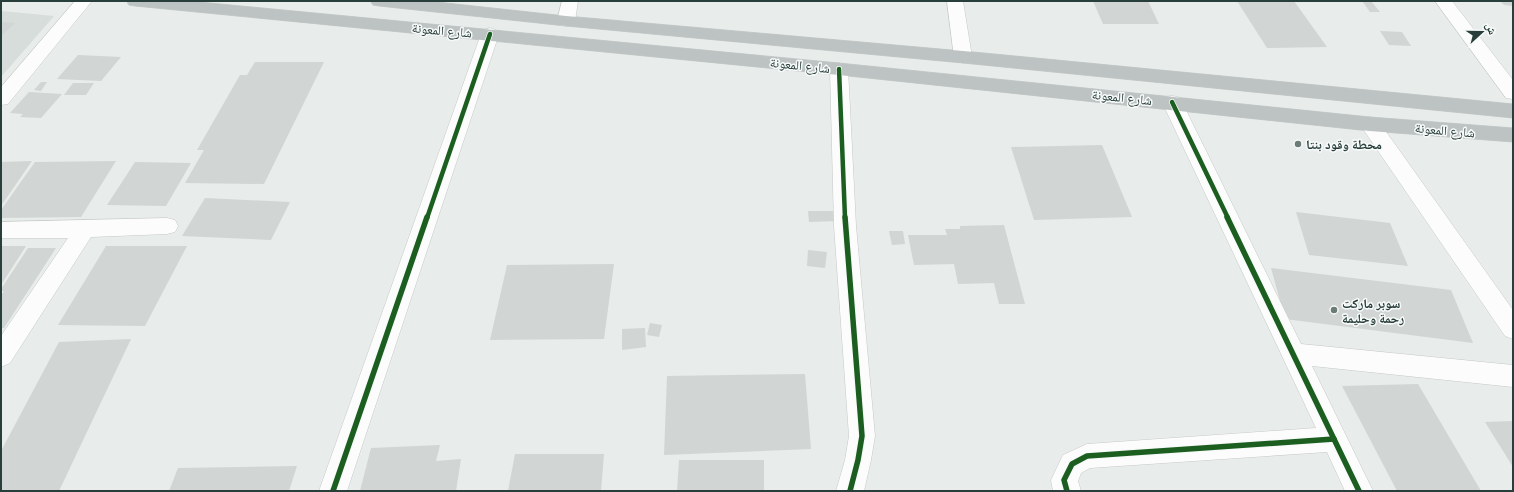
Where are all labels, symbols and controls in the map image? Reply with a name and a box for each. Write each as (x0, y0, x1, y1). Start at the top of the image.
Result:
north arrow (1462, 12, 1502, 52)
street label: شارع المعونة (411, 20, 473, 43)
text: ش (1482, 21, 1499, 37)
street label: شارع المعونة (769, 55, 831, 78)
street label: شارع المعونة (1091, 87, 1153, 110)
street label: شارع المعونة (1414, 120, 1476, 143)
place label: محطة وقود بنتا (1306, 137, 1382, 152)
marker: محطة وقود بنتا (1293, 139, 1303, 149)
place label: سوبر ماركت رحمة وحليمة (1342, 296, 1404, 326)
marker: سوبر ماركت رحمة وحليمة (1329, 305, 1339, 315)

